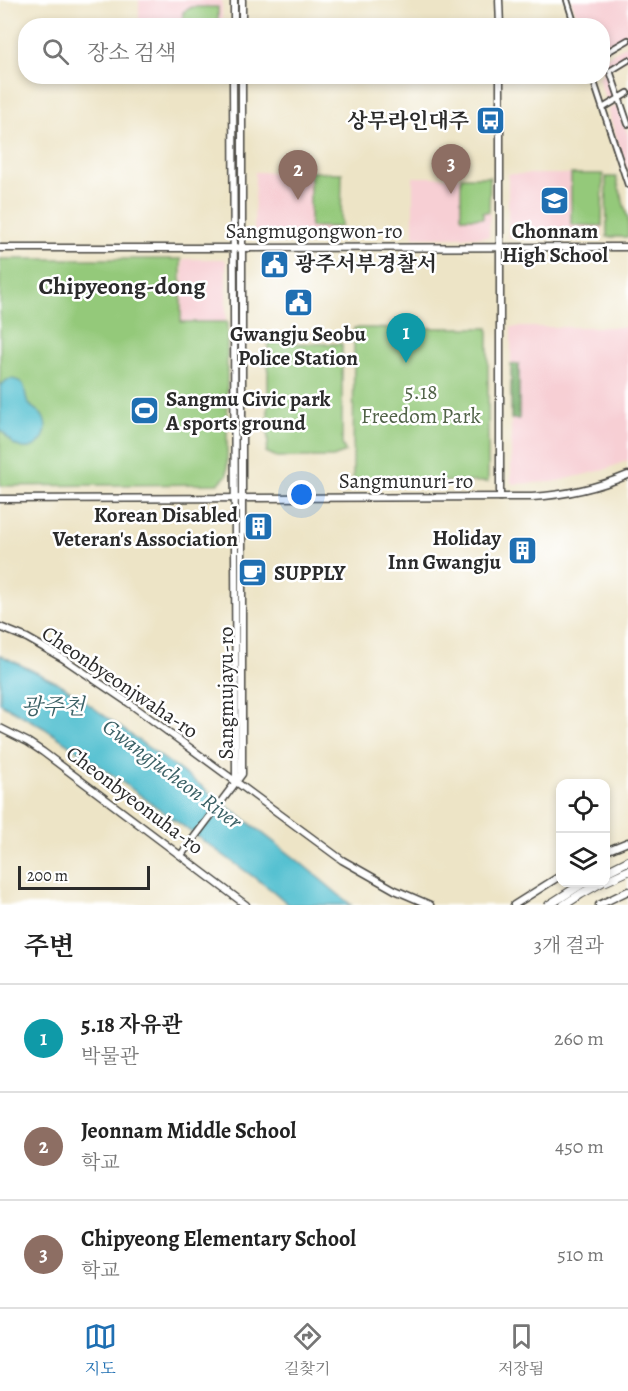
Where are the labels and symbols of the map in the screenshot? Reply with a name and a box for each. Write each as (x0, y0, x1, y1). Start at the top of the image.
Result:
bus stop icon: 상무라인대주 (474, 105, 506, 137)
place label: 상무라인대주 (347, 107, 469, 135)
pin: 3 (432, 144, 470, 194)
pin: 2 (278, 150, 318, 200)
school or university icon: Chonnam High School (539, 184, 571, 216)
street label: Sangmugongwon-ro (225, 217, 403, 245)
place label: Chonnam High School (502, 217, 608, 269)
public building icon: 광주서부경찰서 (258, 248, 290, 280)
place label: 광주서부경찰서 (295, 250, 437, 278)
district label: Chipyeong-dong (38, 270, 206, 302)
public building icon: Gwangju Seobu Police Station (282, 287, 314, 319)
pin: 1 (386, 314, 426, 363)
place label: Gwangju Seobu Police Station (230, 320, 366, 372)
park label: 5.18 Freedom Park (361, 378, 481, 430)
place label: Sangmu Civic park A sports ground (165, 385, 331, 437)
sports icon: Sangmu Civic park A sports ground (129, 395, 161, 427)
street label: Sangmunuri-ro (339, 467, 473, 495)
your location (287, 480, 316, 509)
place label: Korean Disabled Veteran's Association (52, 501, 239, 553)
building icon: Korean Disabled Veteran's Association (243, 511, 275, 543)
place label: Holiday Inn Gwangju (388, 524, 502, 576)
building icon: Holiday Inn Gwangju (506, 534, 538, 566)
cafe icon: SUPPLY (237, 557, 269, 589)
place label: SUPPLY (274, 559, 346, 587)
street label: Cheonbyeonjwaha-ro (36, 619, 204, 745)
street label: Sangmujayu-ro (212, 627, 240, 760)
water label: 광주천 (21, 692, 87, 722)
water label: Gwangjucheon River (96, 712, 249, 837)
street label: Cheonbyeonuha-ro (61, 739, 209, 861)
scale bar (18, 863, 150, 890)

